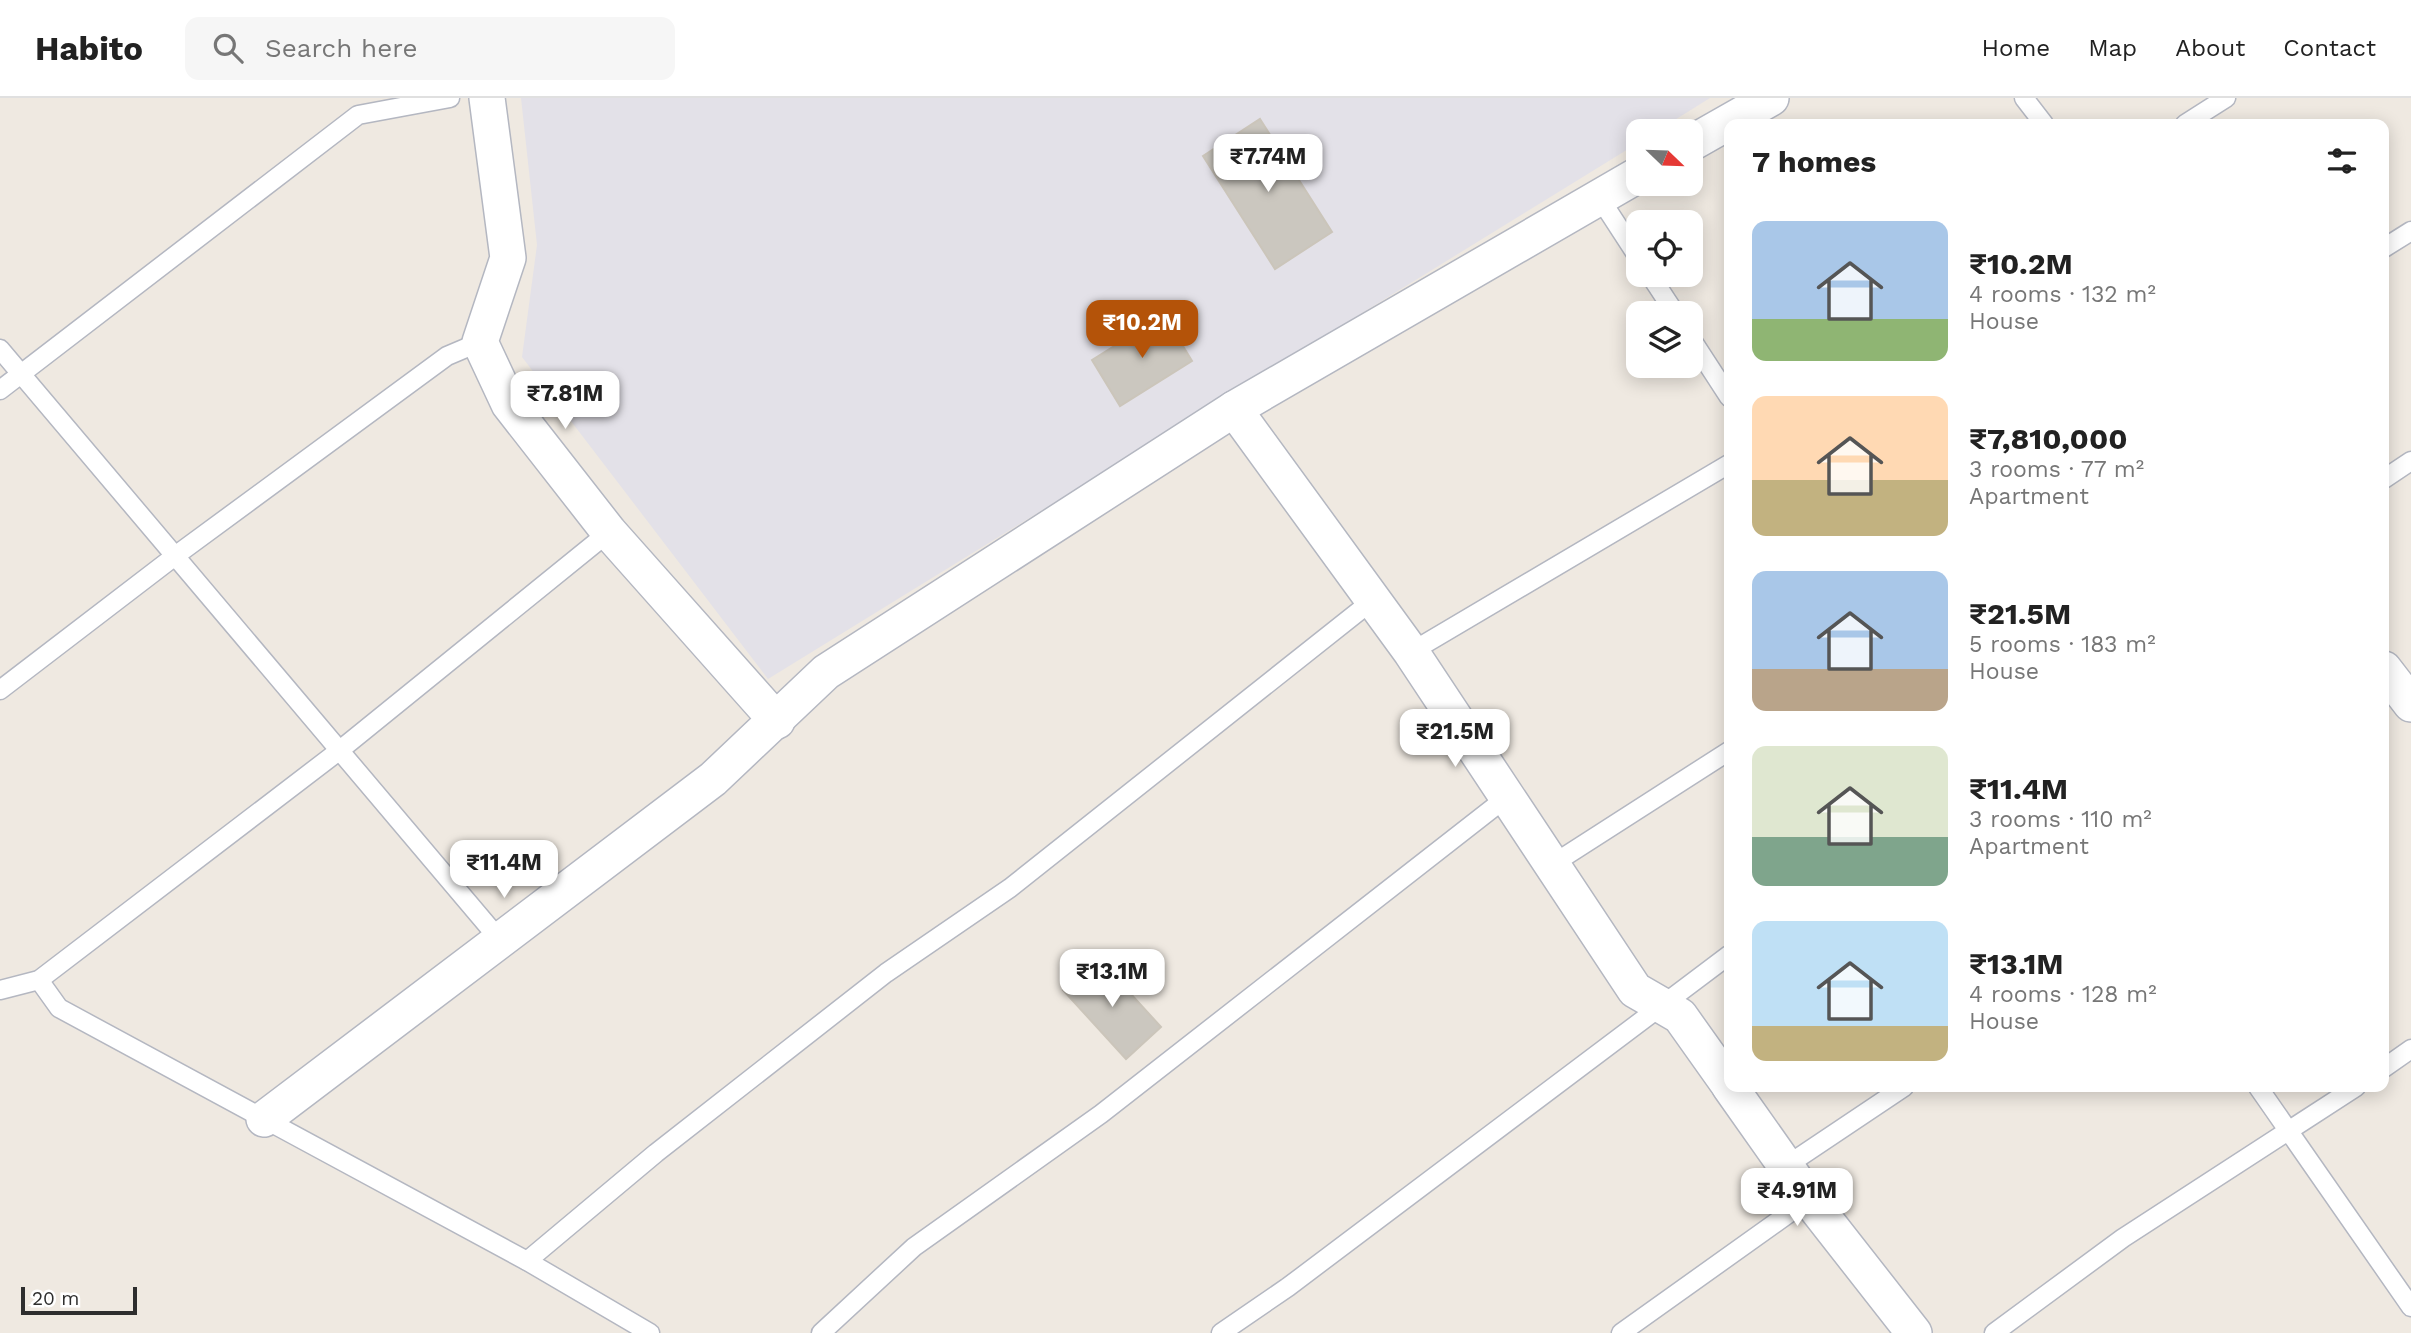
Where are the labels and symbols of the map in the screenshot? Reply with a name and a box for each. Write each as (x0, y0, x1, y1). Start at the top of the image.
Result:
north arrow (1626, 119, 1703, 196)
pin: ₹7.74M (1211, 134, 1325, 194)
pin: ₹10.2M (1085, 300, 1199, 360)
pin: ₹7.81M (508, 372, 622, 431)
pin: ₹21.5M (1398, 710, 1512, 769)
pin: ₹11.4M (447, 840, 561, 900)
pin: ₹13.1M (1055, 950, 1169, 1009)
pin: ₹4.91M (1740, 1168, 1854, 1228)
scale bar (21, 1284, 136, 1316)

